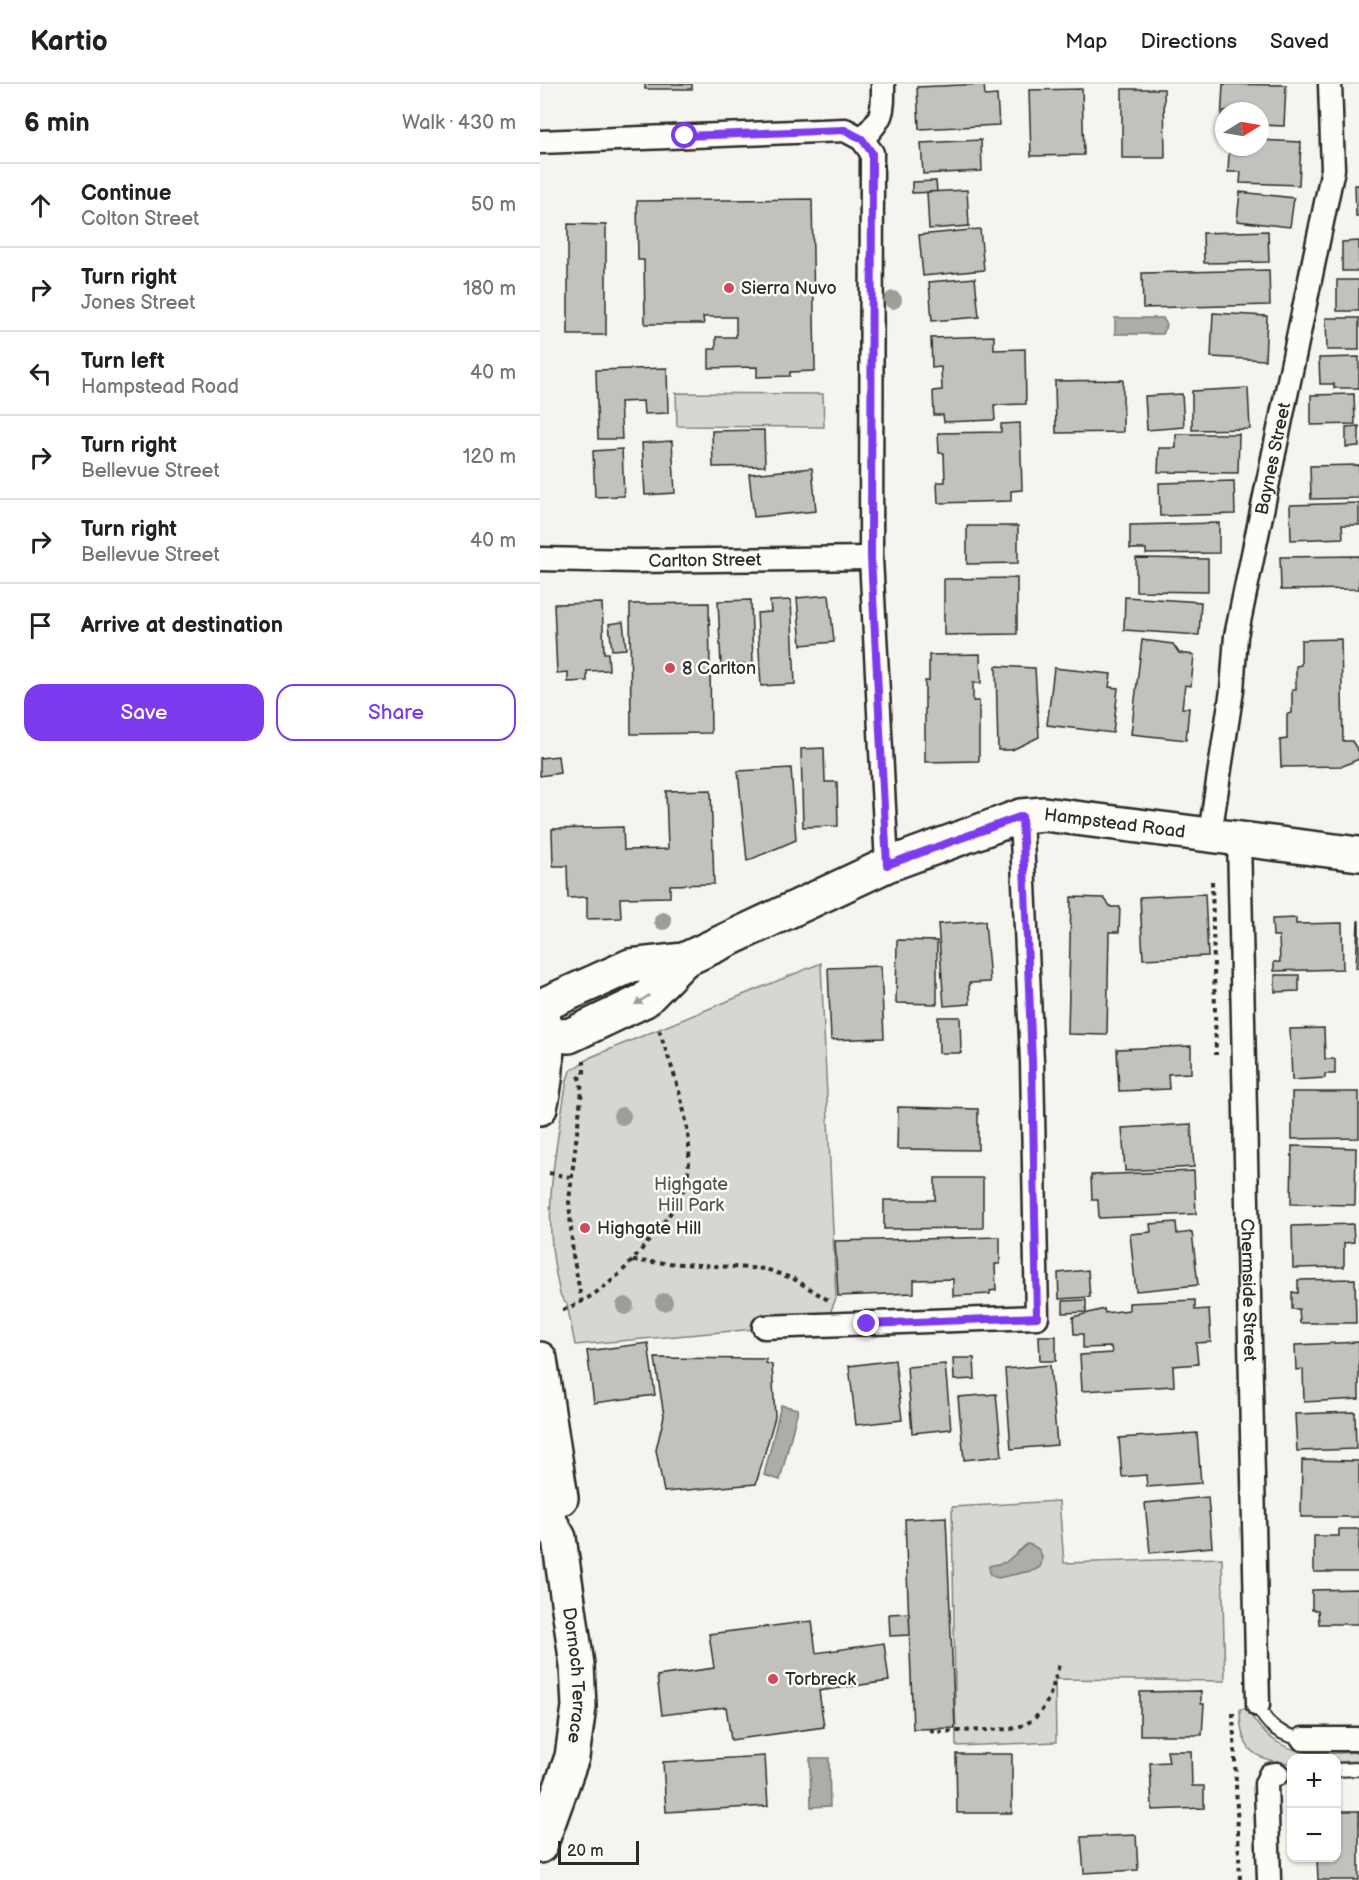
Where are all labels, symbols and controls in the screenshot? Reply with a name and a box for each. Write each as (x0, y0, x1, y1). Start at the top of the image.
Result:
text: Kartio (30, 25, 108, 58)
text: Map (1065, 29, 1108, 54)
text: Directions (1141, 29, 1237, 54)
text: Saved (1270, 29, 1329, 54)
north arrow (1215, 102, 1269, 156)
text: 6 min (24, 108, 90, 139)
text: Walk · 430 m (402, 111, 516, 135)
route start (671, 122, 697, 148)
text: Continue (81, 180, 171, 207)
icon: ahead (24, 189, 57, 222)
text: 50 m (471, 193, 516, 217)
text: Colton Street (81, 207, 199, 231)
text: Turn right (81, 264, 177, 291)
icon: right (24, 273, 57, 306)
text: 180 m (463, 277, 516, 301)
place label: Sierra Nuvo (741, 278, 837, 299)
marker: Sierra Nuvo (722, 281, 736, 295)
text: Jones Street (81, 291, 195, 315)
text: Turn left (81, 348, 165, 375)
icon: left (24, 357, 57, 390)
text: 40 m (470, 361, 516, 385)
text: Hampstead Road (81, 375, 239, 399)
street label: Baynes Street (1251, 400, 1295, 517)
text: Turn right (81, 432, 177, 459)
icon: right (24, 441, 57, 474)
text: 120 m (463, 445, 516, 469)
text: Bellevue Street (81, 459, 220, 483)
text: Turn right (81, 516, 177, 543)
icon: right (24, 525, 57, 558)
text: 40 m (470, 529, 516, 553)
text: Bellevue Street (81, 543, 220, 567)
street label: Carlton Street (648, 549, 762, 571)
icon: arrive (24, 609, 57, 642)
text: Arrive at destination (81, 612, 283, 639)
place label: 8 Carlton (682, 658, 756, 679)
marker: 8 Carlton (663, 661, 677, 675)
button: Save (24, 684, 264, 741)
button: Share (276, 684, 516, 741)
street label: Hampstead Road (1043, 804, 1187, 842)
one-way arrow (634, 994, 650, 1005)
park label: Highgate Hill Park (654, 1174, 728, 1216)
place label: Highgate Hill (597, 1218, 701, 1239)
street label: Chermside Street (1237, 1218, 1261, 1362)
marker: Highgate Hill (578, 1221, 592, 1235)
route end (853, 1310, 879, 1336)
street label: Dornoch Terrace (558, 1606, 590, 1745)
place label: Torbreck (785, 1669, 856, 1690)
marker: Torbreck (766, 1672, 780, 1686)
map controls (1287, 1754, 1341, 1862)
button: + (1287, 1754, 1341, 1808)
button: − (1287, 1808, 1341, 1862)
scale bar (558, 1838, 639, 1866)
text: 20 m (567, 1842, 603, 1861)

